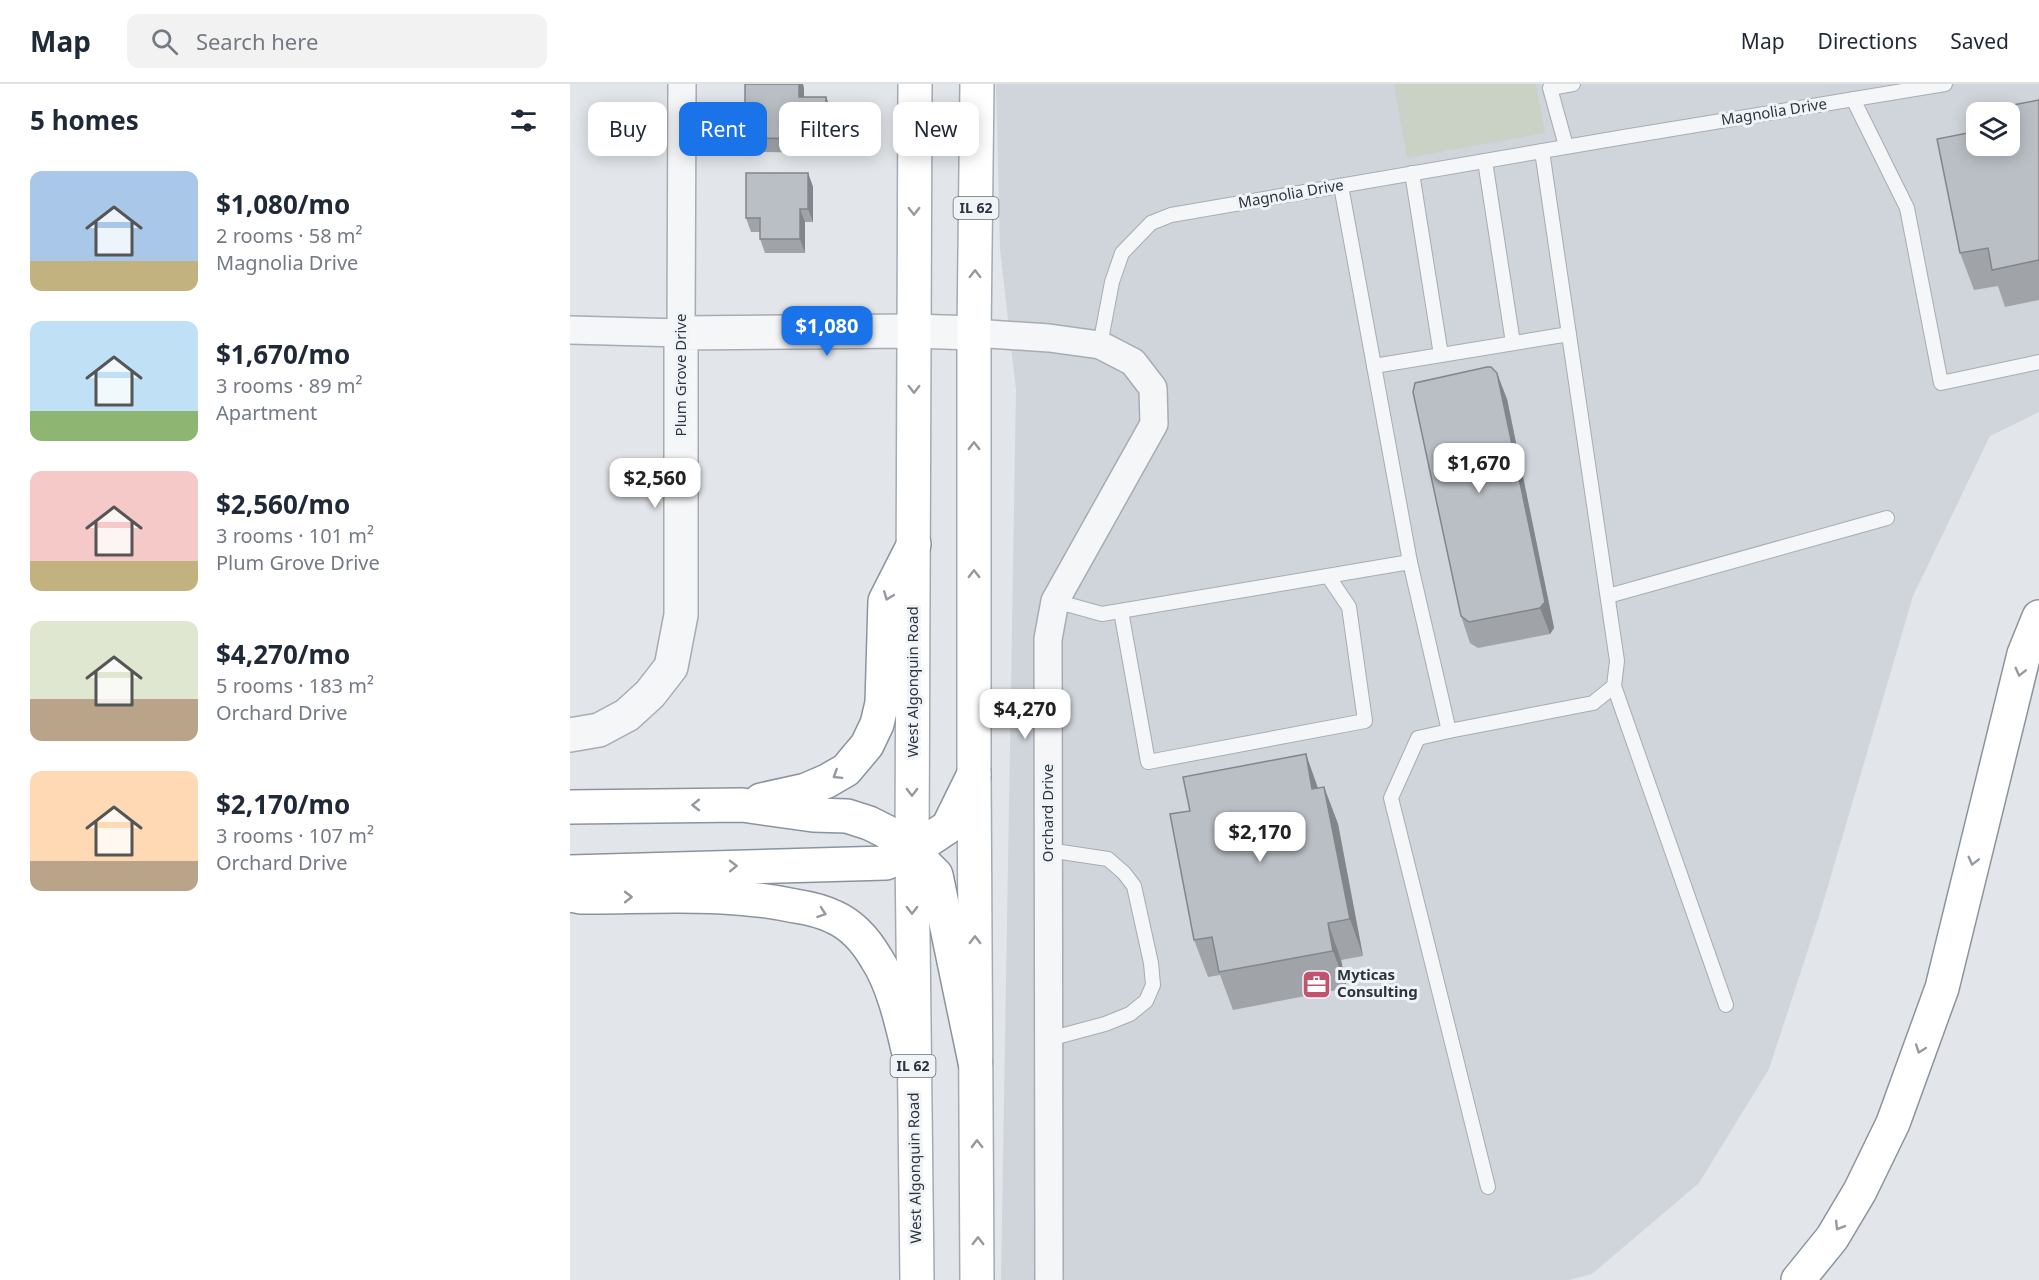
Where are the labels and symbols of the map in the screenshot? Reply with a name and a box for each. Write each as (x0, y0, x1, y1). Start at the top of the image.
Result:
street label: Magnolia Drive (1720, 93, 1828, 129)
street label: Magnolia Drive (1237, 174, 1345, 212)
road number: IL 62 (954, 197, 998, 219)
one-way arrow (908, 206, 920, 215)
one-way arrow (969, 270, 981, 279)
pin: $1,080 (778, 306, 876, 357)
street label: Plum Grove Drive (670, 314, 690, 436)
one-way arrow (908, 385, 920, 394)
one-way arrow (968, 442, 980, 451)
pin: $1,670 (1430, 443, 1528, 494)
pin: $2,560 (606, 458, 704, 509)
one-way arrow (968, 570, 980, 579)
one-way arrow (883, 591, 896, 601)
street label: West Algonquin Road (902, 606, 922, 758)
one-way arrow (2014, 667, 2027, 677)
pin: $4,270 (976, 689, 1074, 740)
street label: Orchard Drive (1037, 764, 1057, 862)
one-way arrow (833, 767, 843, 779)
one-way arrow (906, 787, 918, 796)
one-way arrow (692, 799, 701, 812)
pin: $2,170 (1211, 812, 1309, 863)
one-way arrow (1968, 856, 1981, 866)
one-way arrow (729, 860, 738, 873)
one-way arrow (624, 891, 633, 903)
one-way arrow (816, 905, 827, 918)
one-way arrow (906, 905, 918, 914)
one-way arrow (969, 936, 981, 945)
place label: Myticas Consulting (1337, 964, 1418, 1001)
office icon: Myticas Consulting (1300, 968, 1332, 1000)
one-way arrow (1914, 1043, 1927, 1054)
road number: IL 62 (890, 1055, 936, 1077)
street label: West Algonquin Road (903, 1092, 925, 1244)
one-way arrow (971, 1140, 983, 1149)
one-way arrow (1835, 1220, 1847, 1230)
one-way arrow (972, 1237, 984, 1246)

